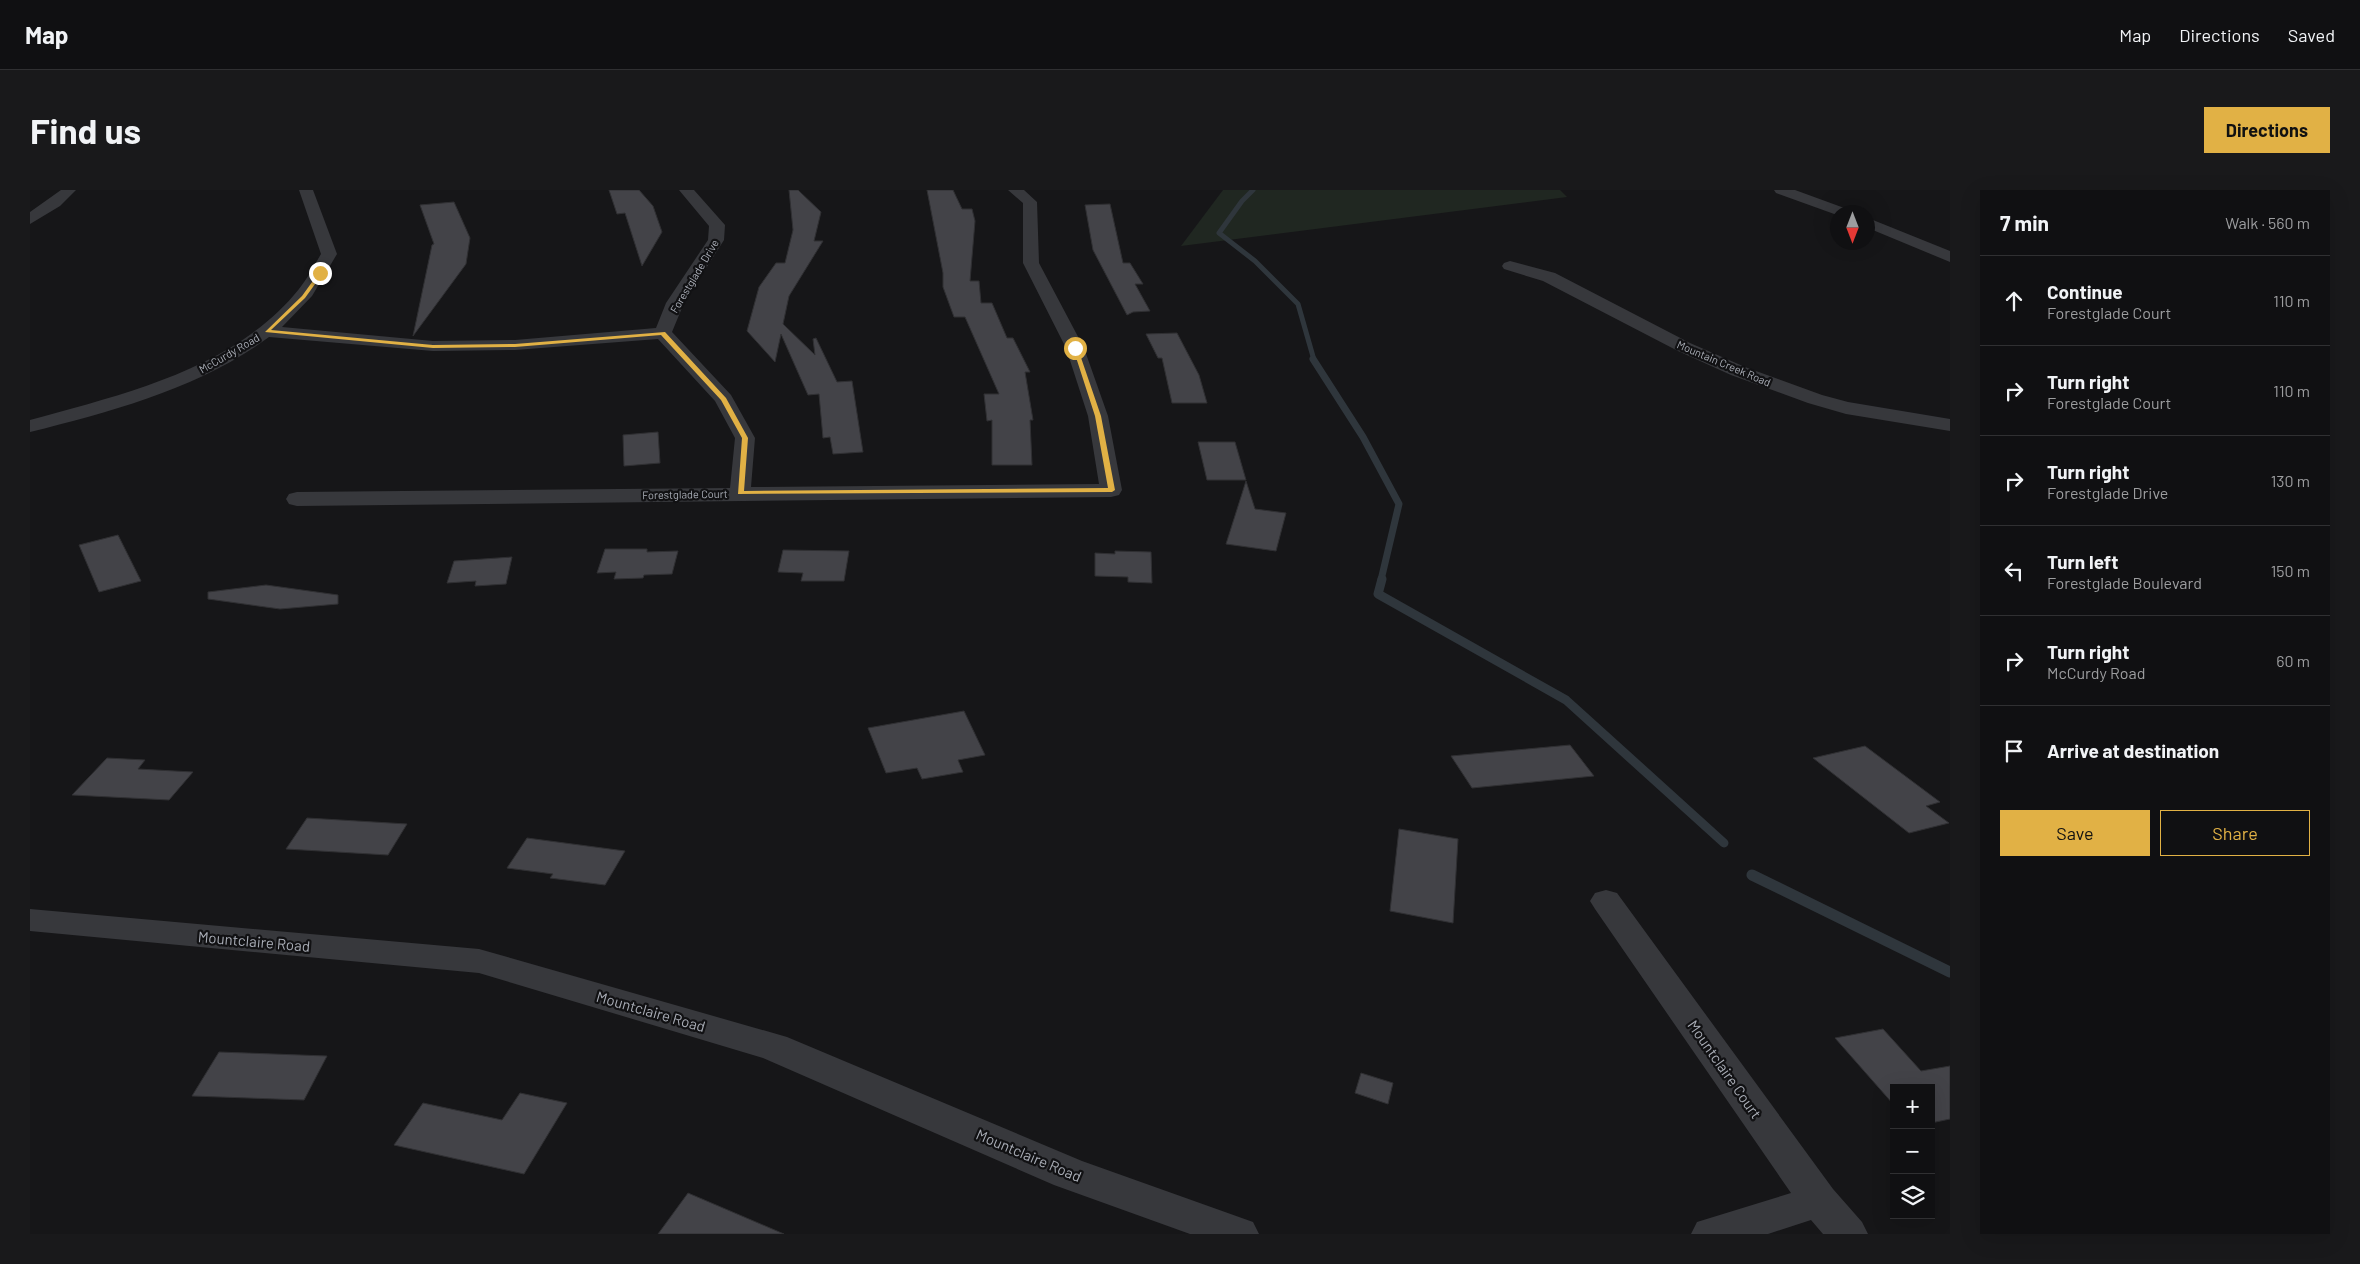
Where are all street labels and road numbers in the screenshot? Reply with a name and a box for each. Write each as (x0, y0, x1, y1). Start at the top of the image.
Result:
street label: Forestglade Drive (667, 237, 721, 315)
street label: McCurdy Road (196, 330, 262, 376)
street label: Mountain Creek Road (1675, 337, 1773, 389)
street label: Forestglade Court (642, 487, 728, 501)
street label: Mountclaire Road (197, 927, 311, 955)
street label: Mountclaire Road (594, 987, 708, 1035)
street label: Mountclaire Court (1684, 1016, 1766, 1122)
street label: Mountclaire Road (974, 1125, 1084, 1185)

